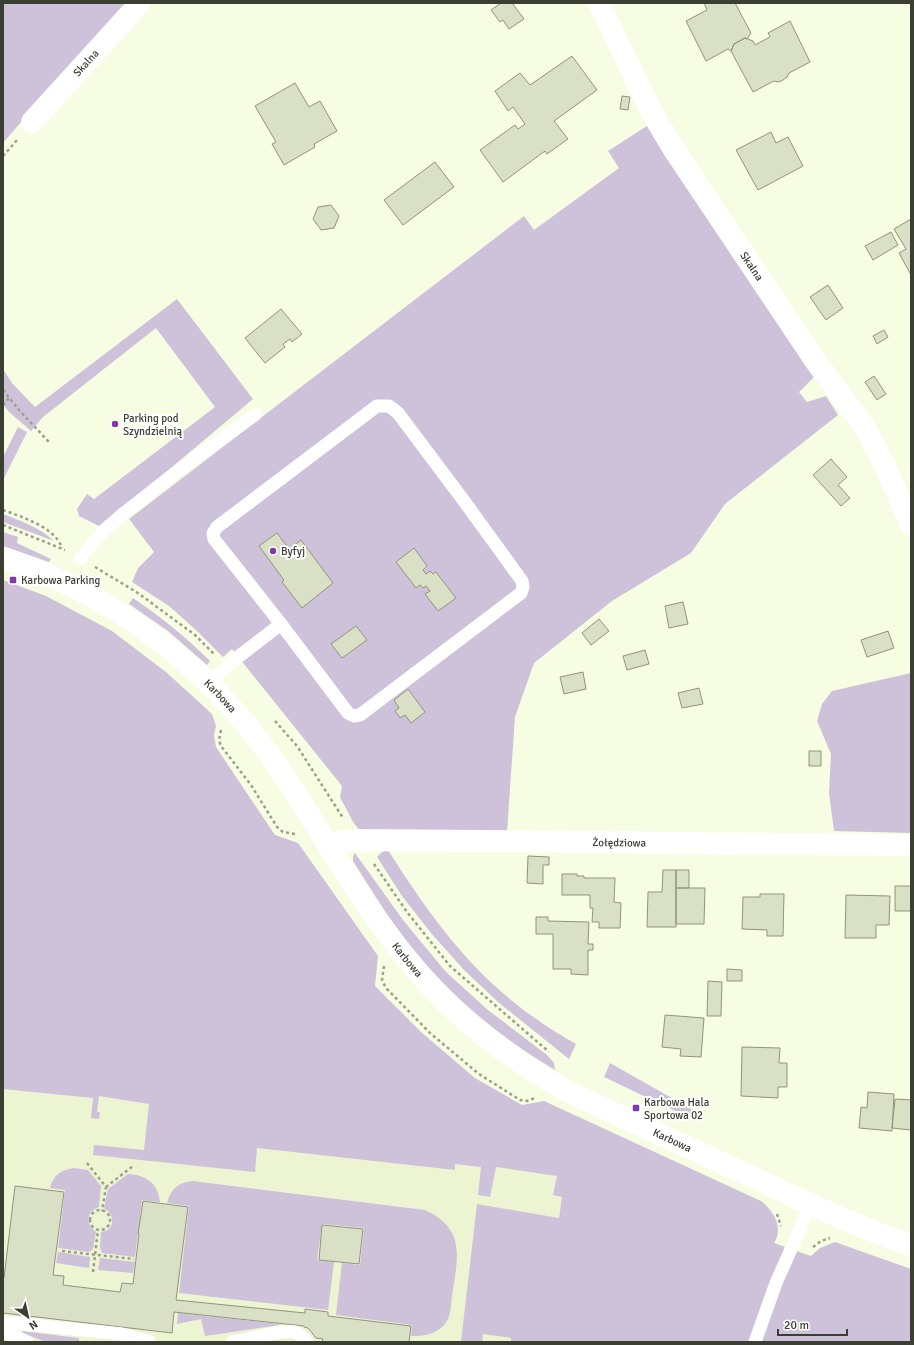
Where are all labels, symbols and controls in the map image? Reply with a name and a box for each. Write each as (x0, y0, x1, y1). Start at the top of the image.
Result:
street label: Skalna (71, 47, 102, 79)
street label: Skalna (737, 249, 766, 284)
place label: Parking pod Szyndzielnią (123, 412, 183, 438)
marker: Parking pod Szyndzielnią (110, 419, 120, 429)
place label: Byfyj (281, 545, 305, 558)
marker: Byfyj (268, 546, 278, 556)
place label: Karbowa Parking (21, 574, 100, 587)
marker: Karbowa Parking (8, 575, 18, 585)
street label: Karbowa (201, 677, 239, 716)
street label: Żołędziowa (592, 835, 647, 850)
street label: Karbowa (389, 940, 425, 980)
place label: Karbowa Hala Sportowa 02 (644, 1096, 710, 1122)
marker: Karbowa Hala Sportowa 02 (631, 1103, 641, 1113)
street label: Karbowa (651, 1126, 694, 1155)
north arrow (8, 1297, 48, 1337)
scale bar (778, 1311, 847, 1337)
text: N (27, 1317, 40, 1332)
text: 20 m (784, 1318, 809, 1333)

